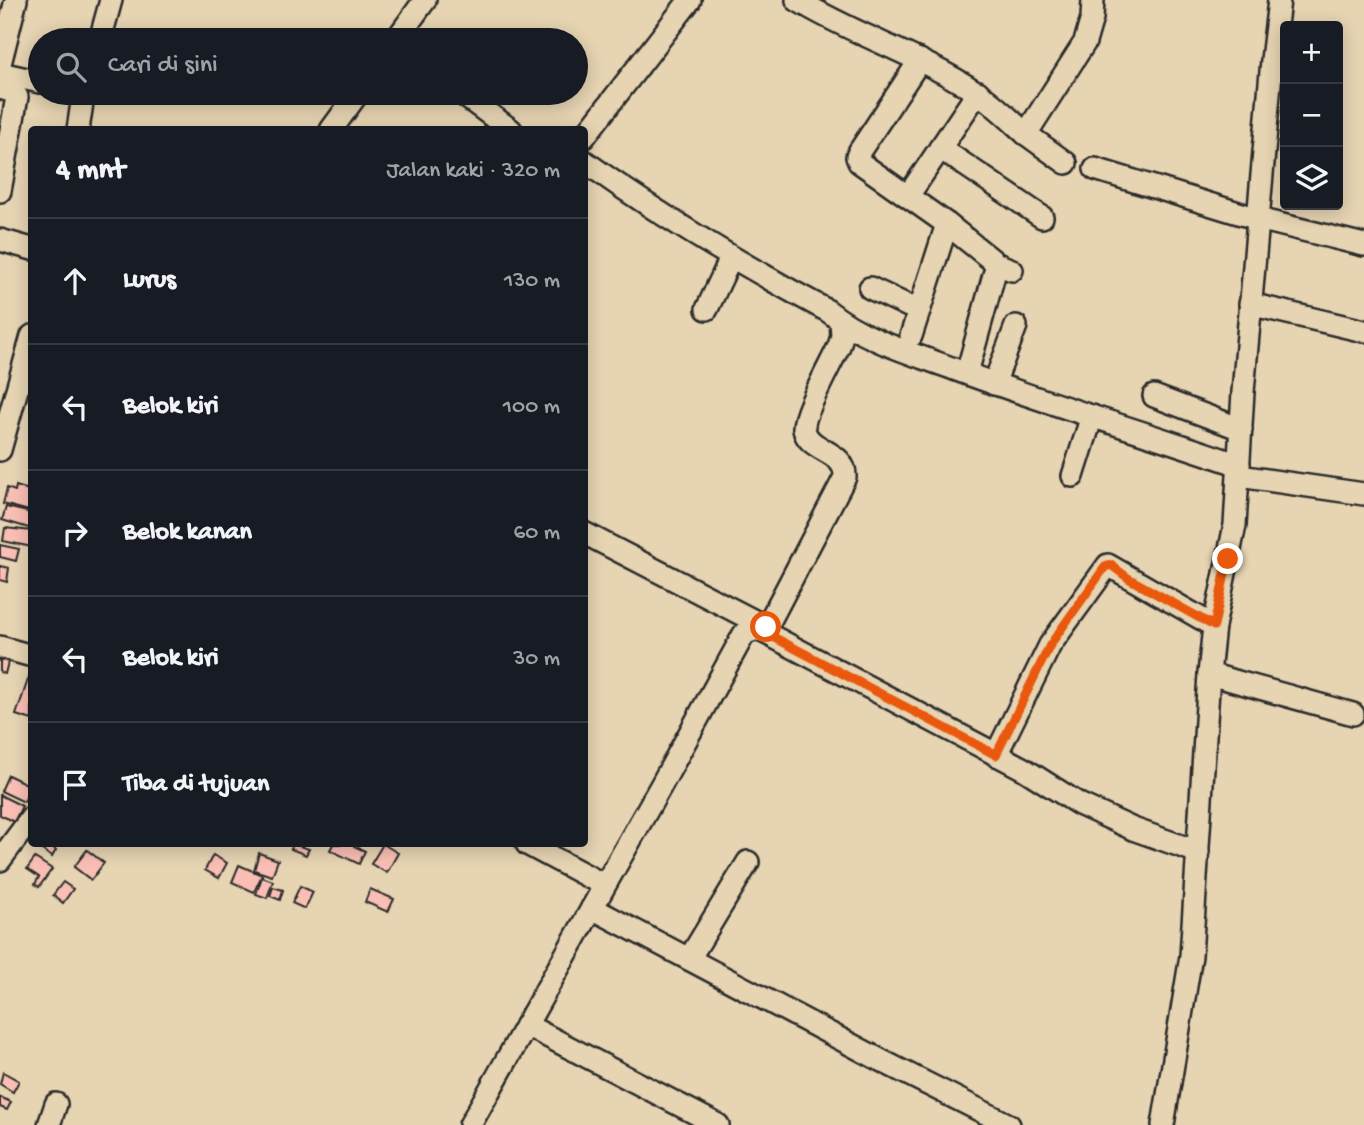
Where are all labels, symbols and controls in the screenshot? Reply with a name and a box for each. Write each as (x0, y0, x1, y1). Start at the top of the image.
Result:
map controls (1280, 21, 1343, 210)
button: + (1280, 21, 1343, 84)
search box (28, 28, 588, 105)
icon: search (52, 48, 90, 86)
text: Cari di sini (108, 51, 218, 82)
button: − (1280, 84, 1343, 147)
button: layers (1280, 147, 1343, 210)
text: 4 mnt (56, 154, 125, 189)
text: Jalan kaki · 320 m (386, 158, 560, 185)
icon: ahead (56, 262, 94, 300)
text: Lurus (123, 266, 176, 297)
text: 130 m (504, 268, 560, 295)
icon: left (56, 388, 94, 426)
text: Belok kiri (123, 392, 219, 423)
text: 100 m (503, 394, 560, 421)
icon: right (56, 514, 94, 552)
text: Belok kanan (123, 518, 252, 549)
text: 60 m (514, 520, 560, 547)
route end (1212, 543, 1243, 574)
route start (750, 611, 781, 642)
icon: left (56, 640, 94, 678)
text: Belok kiri (123, 644, 219, 675)
text: 30 m (513, 646, 560, 673)
icon: arrive (56, 766, 94, 804)
text: Tiba di tujuan (123, 770, 269, 801)

